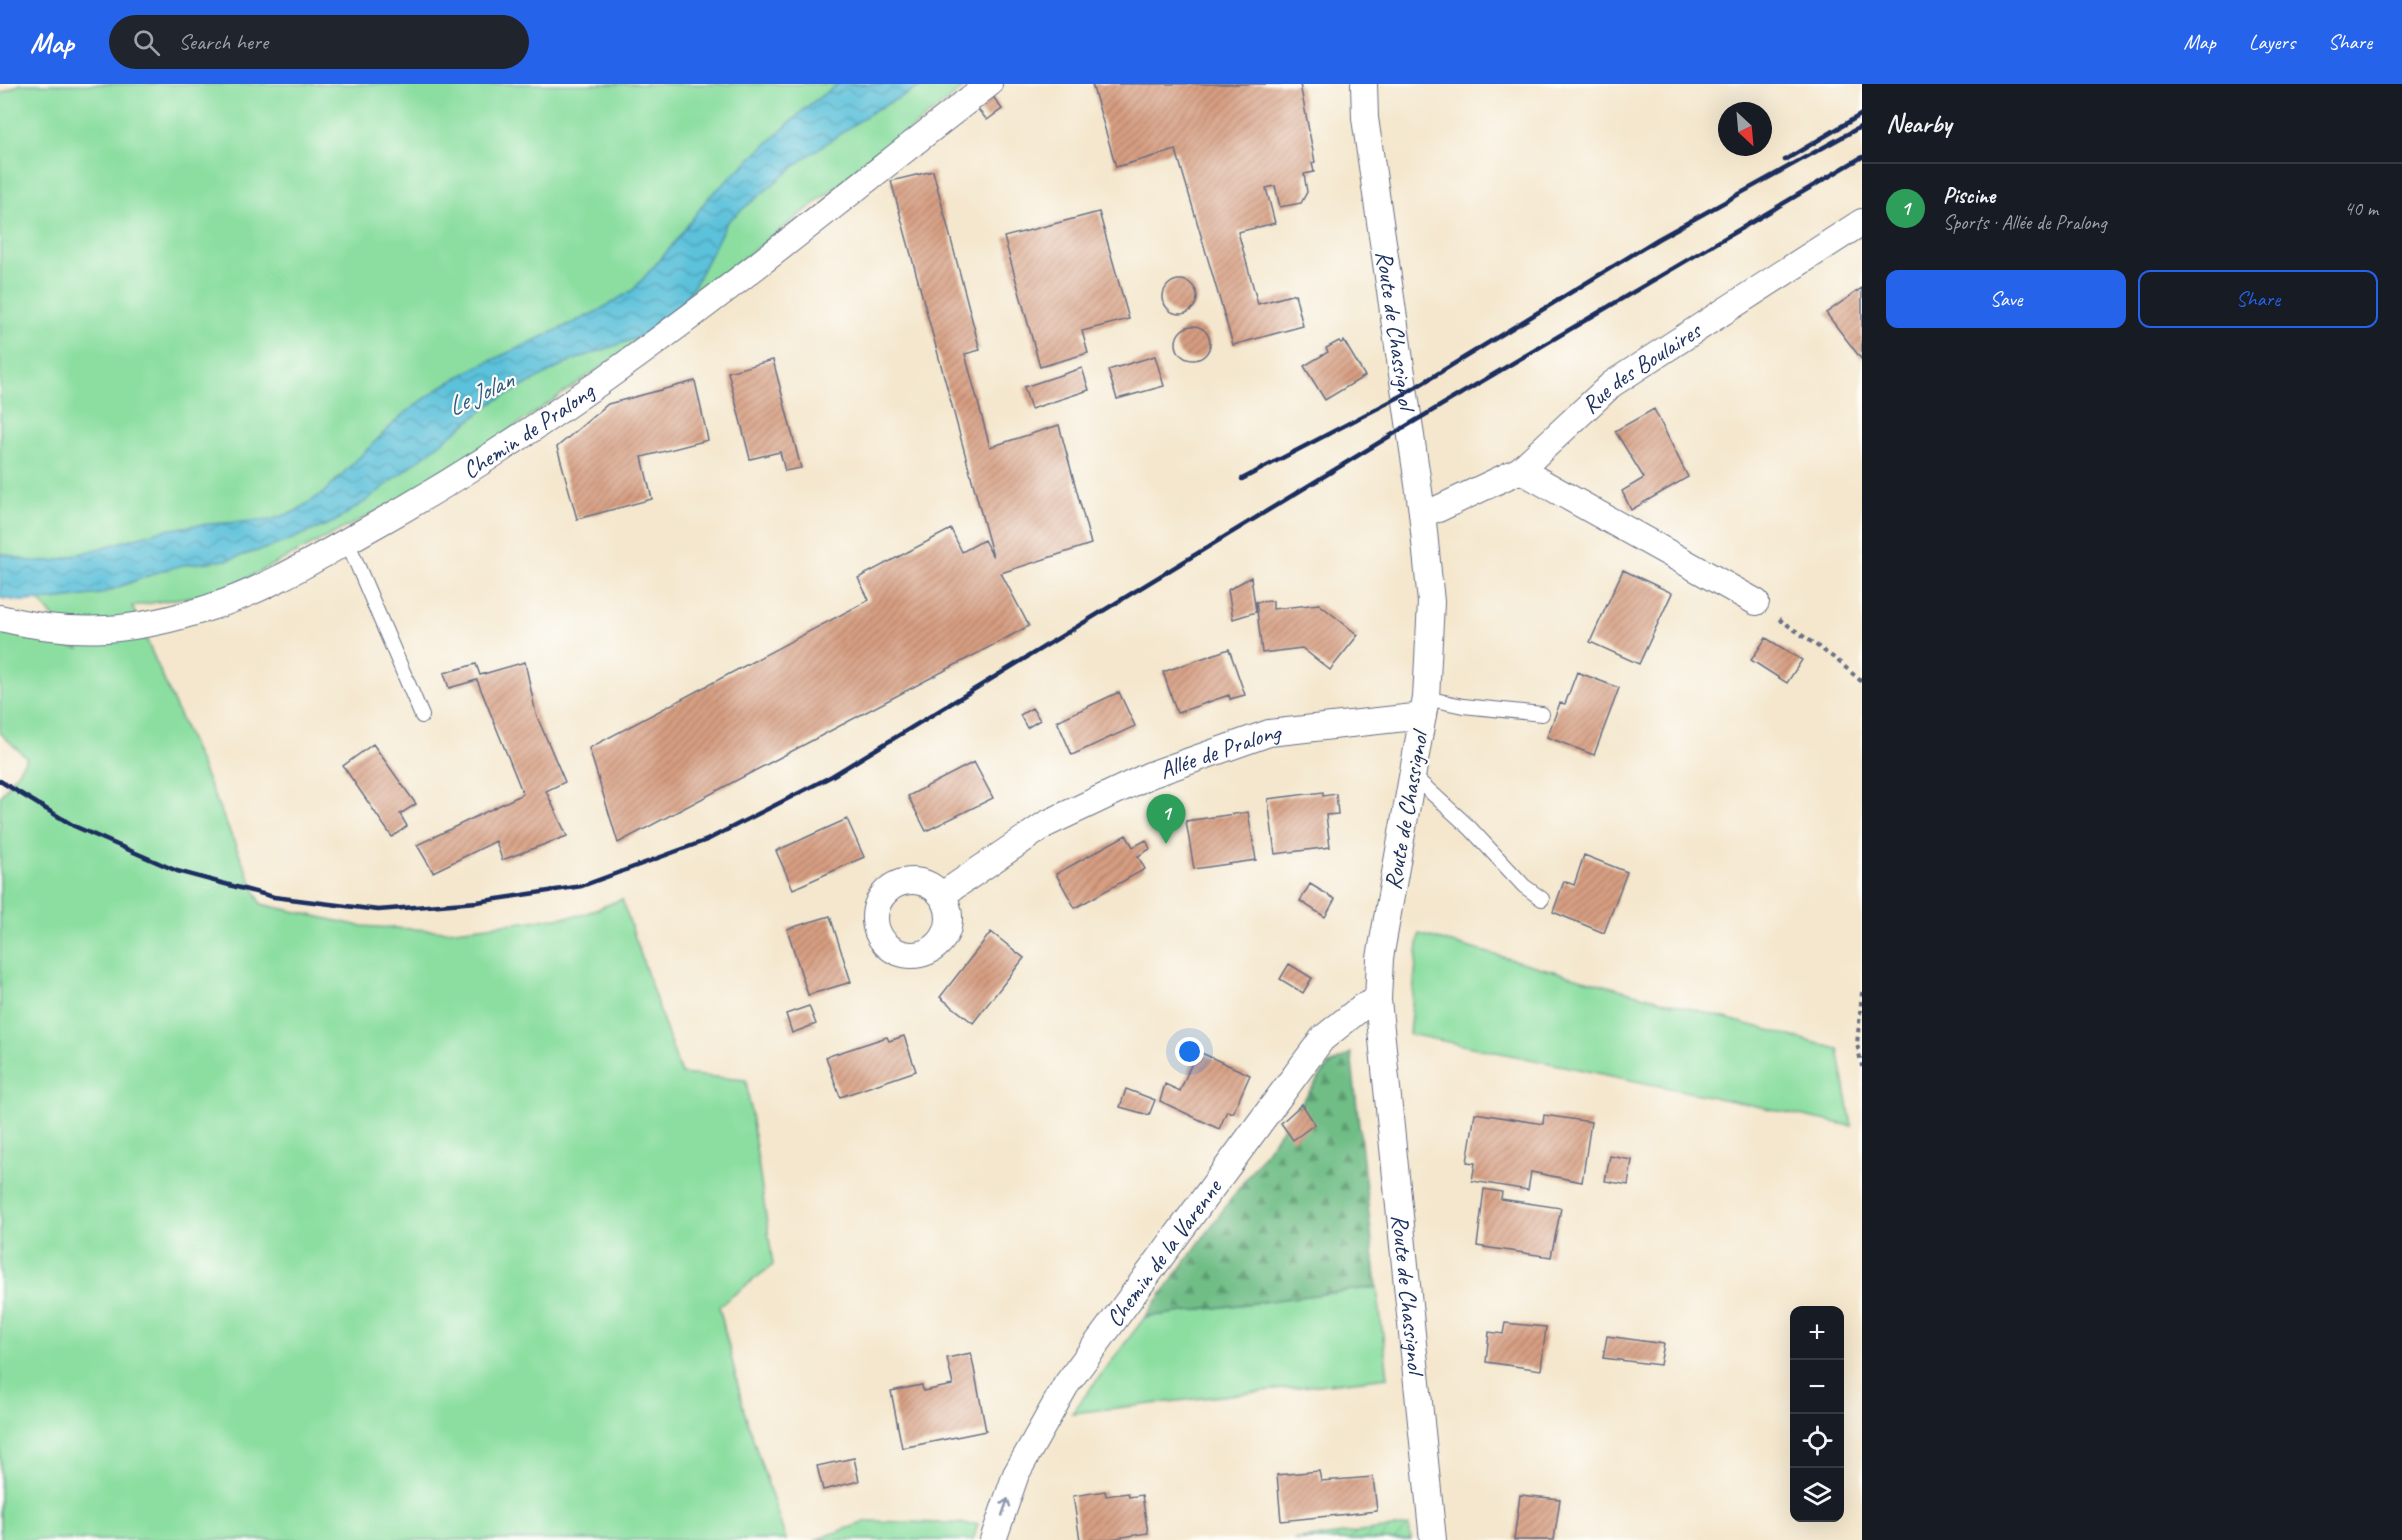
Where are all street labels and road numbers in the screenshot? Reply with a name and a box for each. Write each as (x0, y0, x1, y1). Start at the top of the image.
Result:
street label: Route de Chassignol (1369, 249, 1422, 415)
street label: Rue des Boulaires (1575, 315, 1708, 420)
street label: Chemin de Pralong (457, 375, 601, 485)
street label: Allée de Pralong (1155, 717, 1284, 785)
street label: Route de Chassignol (1377, 726, 1435, 892)
street label: Chemin de la Varenne (1099, 1172, 1229, 1333)
street label: Route de Chassignol (1385, 1213, 1431, 1378)

